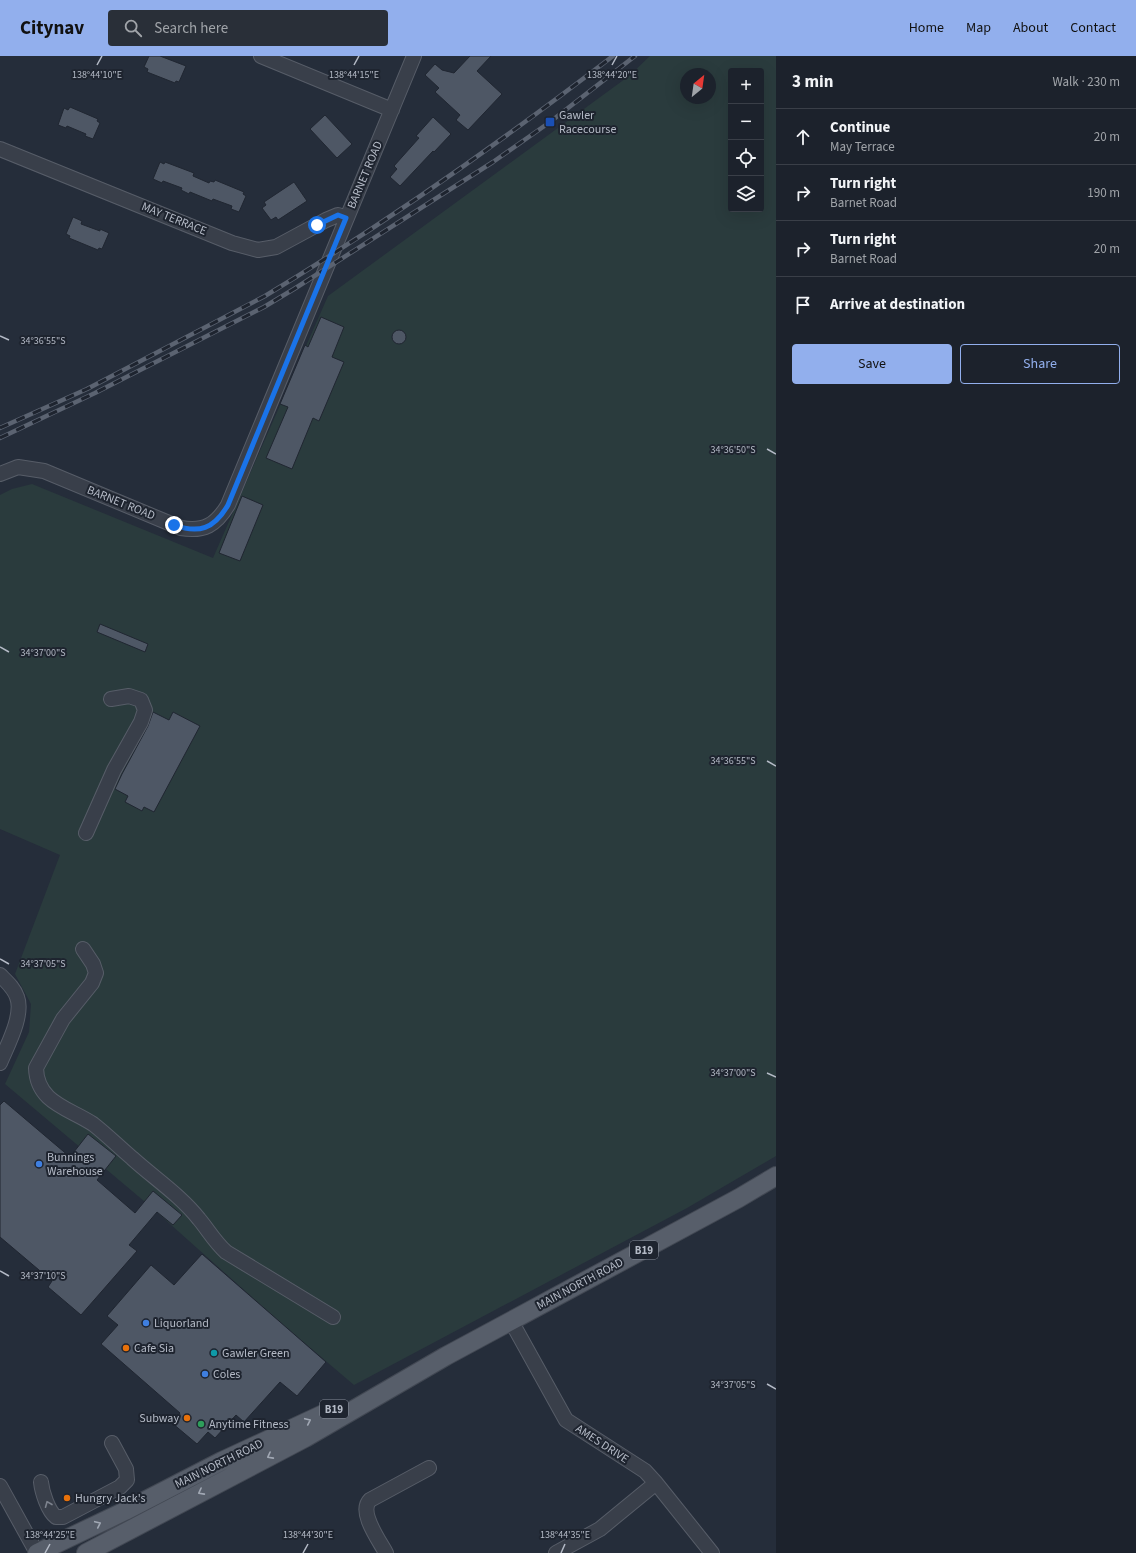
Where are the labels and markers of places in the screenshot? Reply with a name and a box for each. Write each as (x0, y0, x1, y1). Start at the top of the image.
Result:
place label: Gawler Racecourse (559, 107, 616, 138)
marker: Gawler Racecourse (544, 116, 556, 128)
place label: Bunnings Warehouse (47, 1149, 103, 1180)
marker: Bunnings Warehouse (34, 1159, 44, 1169)
place label: Liquorland (154, 1315, 209, 1332)
marker: Liquorland (141, 1318, 151, 1328)
place label: Cafe Sia (134, 1340, 174, 1357)
marker: Cafe Sia (121, 1343, 131, 1353)
place label: Gawler Green (222, 1345, 290, 1362)
marker: Gawler Green (209, 1348, 219, 1358)
place label: Coles (213, 1366, 240, 1383)
marker: Coles (200, 1369, 210, 1379)
place label: Subway (139, 1410, 179, 1427)
marker: Subway (182, 1413, 192, 1423)
place label: Anytime Fitness (209, 1416, 289, 1433)
marker: Anytime Fitness (196, 1419, 206, 1429)
place label: Hungry Jack's (75, 1490, 145, 1507)
marker: Hungry Jack's (62, 1493, 72, 1503)

